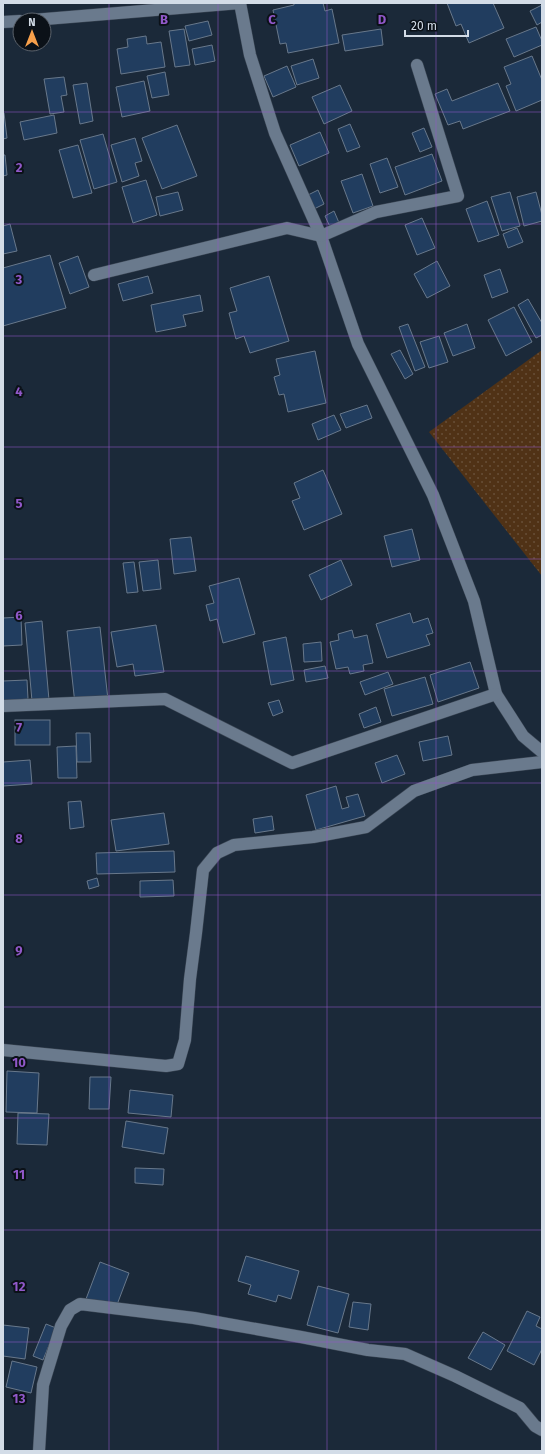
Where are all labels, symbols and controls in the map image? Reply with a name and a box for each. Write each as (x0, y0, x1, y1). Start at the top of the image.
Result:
north arrow (12, 12, 52, 52)
text: B (160, 12, 168, 27)
text: C (268, 12, 276, 27)
text: D (378, 12, 387, 27)
scale bar (405, 12, 468, 38)
text: N (28, 16, 36, 29)
text: 20 m (411, 19, 437, 33)
text: 2 (16, 160, 23, 175)
text: 3 (15, 272, 23, 287)
text: 4 (15, 384, 23, 399)
text: 5 (16, 496, 23, 511)
text: 6 (15, 608, 23, 623)
text: 7 (16, 720, 22, 735)
text: 8 (15, 831, 23, 846)
text: 9 (15, 943, 23, 958)
text: 10 (12, 1055, 26, 1070)
text: 11 (13, 1167, 25, 1182)
text: 12 (13, 1279, 26, 1294)
text: 13 (13, 1391, 26, 1406)

